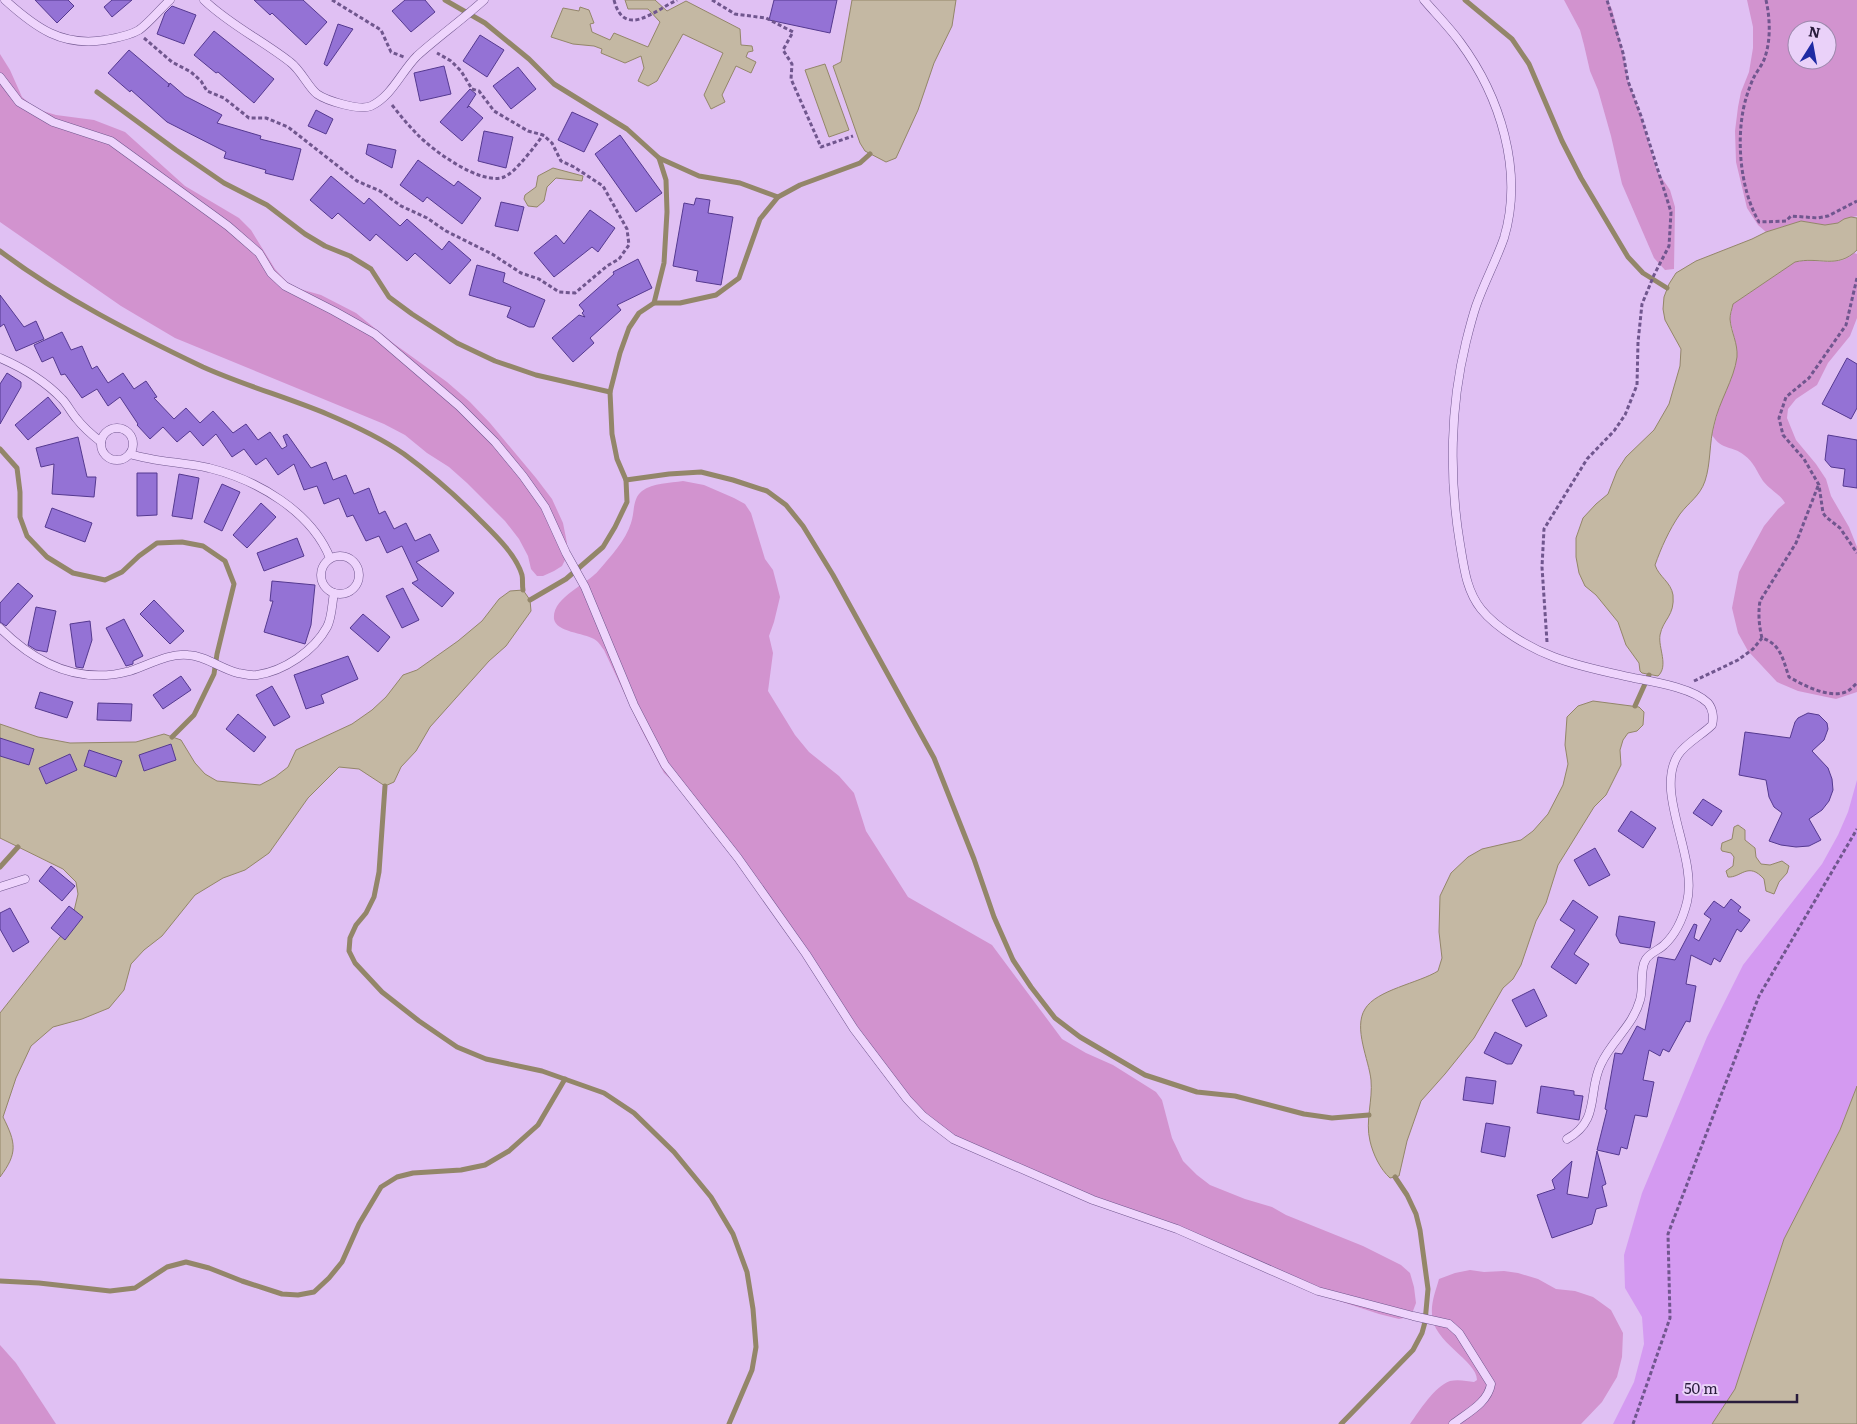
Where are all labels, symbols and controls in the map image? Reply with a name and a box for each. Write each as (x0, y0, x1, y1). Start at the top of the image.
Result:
north arrow (1787, 20, 1837, 70)
text: N (1807, 20, 1823, 42)
scale bar (1677, 1372, 1797, 1404)
text: 50 m (1684, 1376, 1718, 1399)

